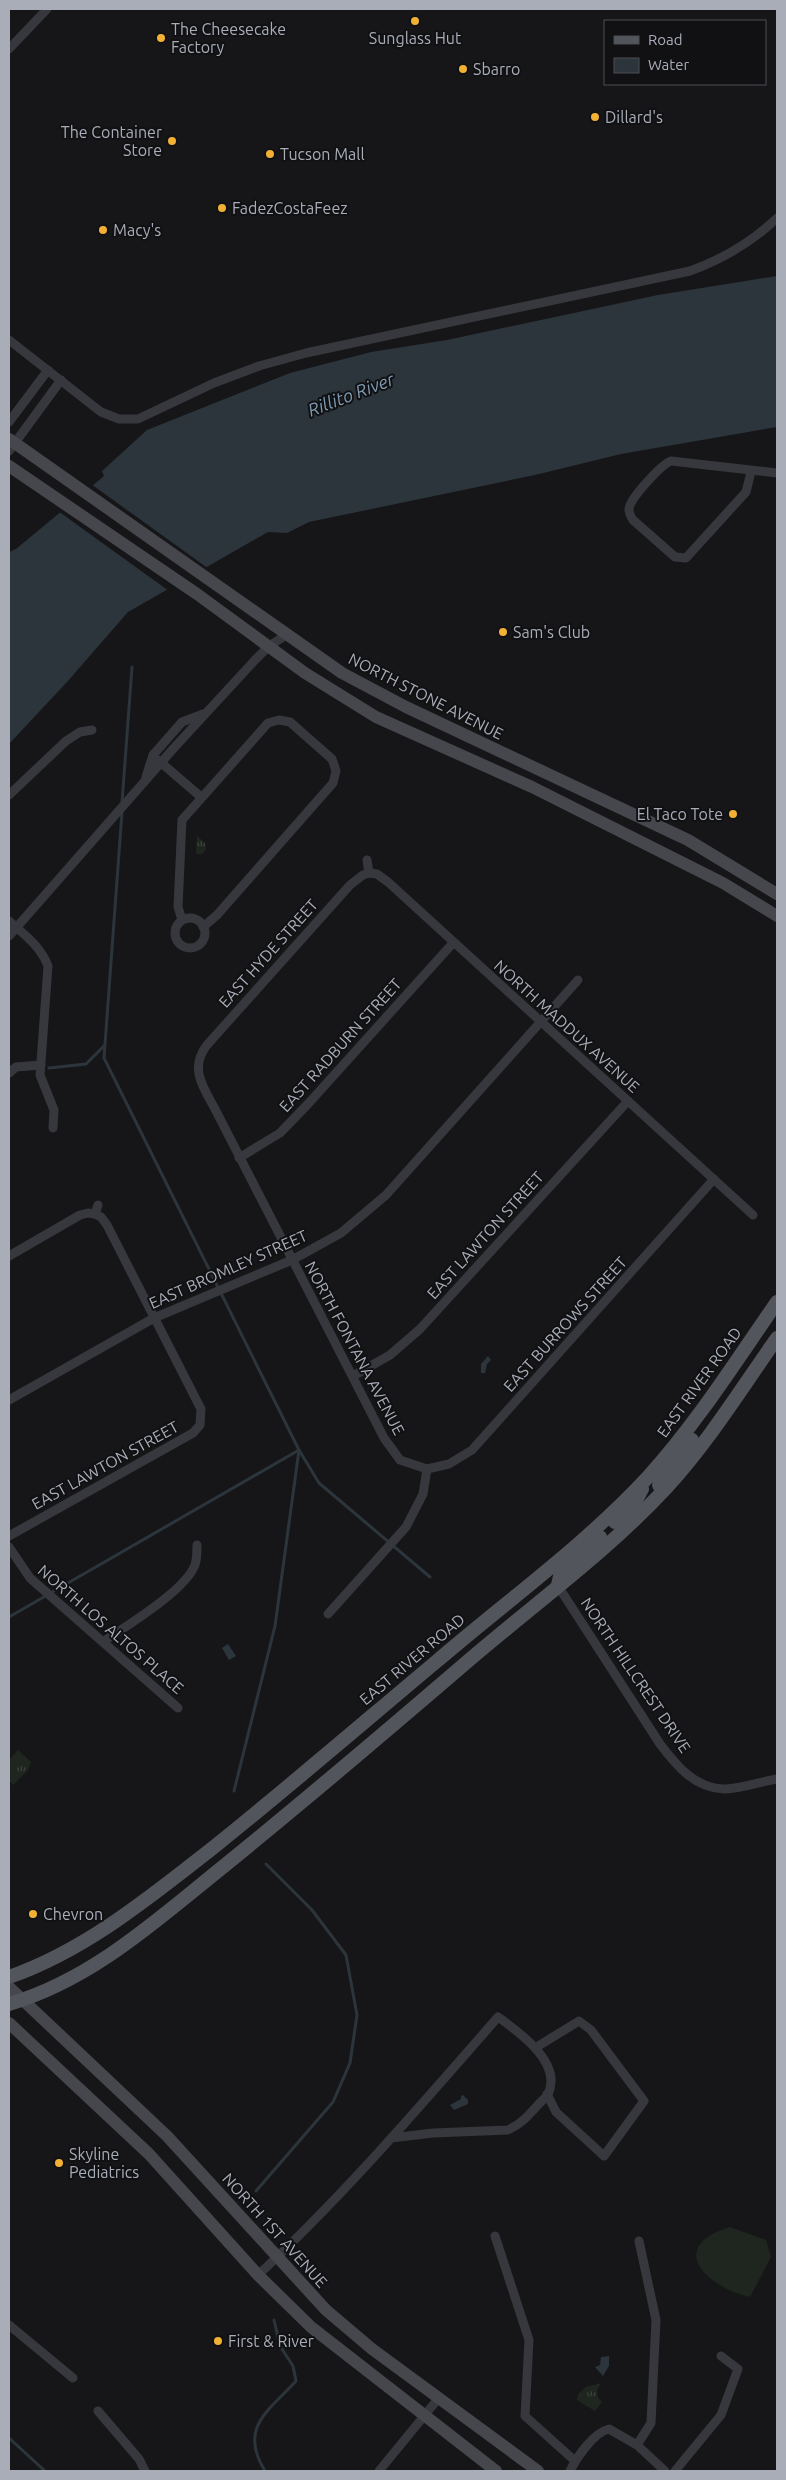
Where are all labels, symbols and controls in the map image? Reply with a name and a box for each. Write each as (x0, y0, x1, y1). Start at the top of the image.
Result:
marker: Sunglass Hut (409, 15, 421, 27)
place label: The Cheesecake Factory (171, 20, 286, 56)
legend (604, 20, 766, 85)
place label: Sunglass Hut (369, 29, 462, 47)
text: Road (648, 31, 683, 48)
marker: The Cheesecake Factory (155, 32, 167, 44)
text: Water (648, 56, 689, 73)
place label: Sbarro (473, 60, 520, 78)
marker: Sbarro (457, 63, 469, 75)
place label: Dillard's (605, 108, 663, 126)
marker: Dillard's (589, 111, 601, 123)
place label: The Container Store (61, 123, 162, 159)
marker: The Container Store (166, 135, 178, 147)
place label: Tucson Mall (280, 145, 365, 163)
marker: Tucson Mall (264, 148, 276, 160)
place label: FadezCostaFeez (232, 199, 348, 217)
marker: FadezCostaFeez (216, 202, 228, 214)
place label: Macy's (113, 221, 161, 239)
marker: Macy's (97, 224, 109, 236)
water label: Rillito River (305, 368, 398, 420)
place label: Sam's Club (513, 623, 590, 641)
marker: Sam's Club (497, 626, 509, 638)
street label: NORTH STONE AVENUE (346, 649, 506, 743)
place label: El Taco Tote (637, 805, 723, 823)
marker: El Taco Tote (727, 808, 739, 820)
street label: EAST HYDE STREET (215, 895, 321, 1011)
street label: NORTH MADDUX AVENUE (491, 956, 643, 1096)
street label: EAST RADBURN STREET (275, 975, 405, 1115)
street label: EAST LAWTON STREET (423, 1168, 547, 1302)
street label: EAST BROMLEY STREET (146, 1226, 310, 1312)
street label: EAST BURROWS STREET (500, 1253, 630, 1395)
street label: NORTH FONTANA AVENUE (302, 1258, 408, 1438)
street label: EAST RIVER ROAD (653, 1323, 745, 1441)
street label: EAST LAWTON STREET (29, 1417, 182, 1513)
street label: NORTH LOS ALTOS PLACE (35, 1561, 187, 1697)
street label: NORTH HILLCREST DRIVE (577, 1594, 695, 1756)
street label: EAST RIVER ROAD (356, 1610, 468, 1708)
place label: Chevron (43, 1905, 103, 1923)
marker: Chevron (27, 1908, 39, 1920)
place label: Skyline Pediatrics (69, 2145, 139, 2181)
marker: Skyline Pediatrics (53, 2157, 65, 2169)
street label: NORTH 1ST AVENUE (219, 2169, 331, 2291)
place label: First & River (228, 2332, 314, 2350)
marker: First & River (212, 2335, 224, 2347)

